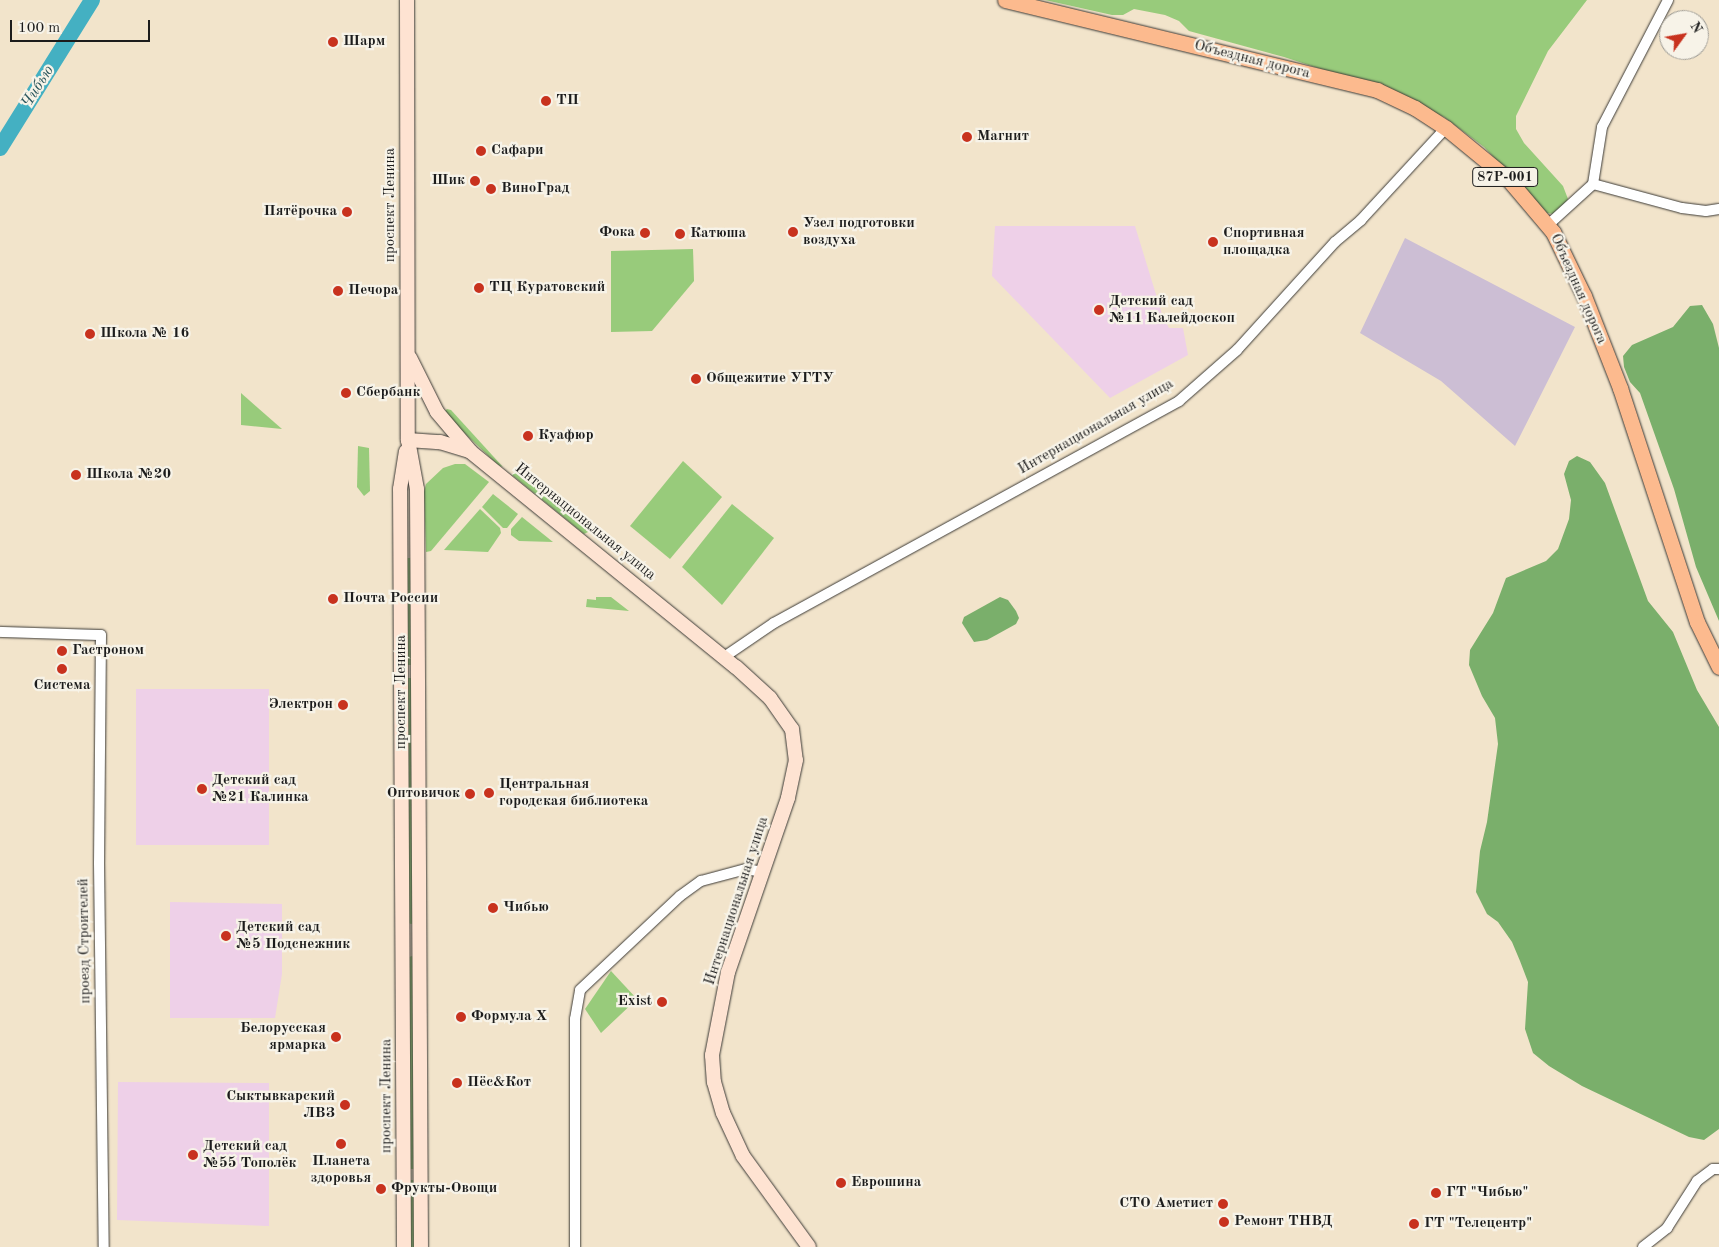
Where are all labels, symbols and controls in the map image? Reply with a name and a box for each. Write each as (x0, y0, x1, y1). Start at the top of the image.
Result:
scale bar (12, 10, 152, 42)
north arrow (1659, 10, 1709, 60)
text: N (1687, 19, 1705, 36)
text: 100 m (18, 21, 60, 36)
place label: Шарм (343, 33, 385, 51)
marker: Шарм (327, 36, 339, 48)
street label: Объездная дорога (1192, 37, 1312, 83)
water label: Чибью (18, 62, 58, 112)
place label: ТП (556, 92, 579, 110)
marker: ТП (540, 95, 552, 107)
place label: Магнит (977, 128, 1029, 146)
marker: Магнит (961, 131, 973, 143)
place label: Сафари (491, 142, 544, 160)
marker: Сафари (475, 145, 487, 157)
street label: проспект Ленина (382, 148, 400, 262)
road number: 87Р-001 (1471, 166, 1539, 188)
place label: Шик (432, 172, 465, 190)
marker: Шик (469, 175, 481, 187)
place label: ВиноГрад (501, 180, 570, 198)
marker: ВиноГрад (485, 183, 497, 195)
place label: Пятёрочка (263, 203, 337, 221)
marker: Пятёрочка (341, 206, 353, 218)
place label: Узел подготовки воздуха (803, 214, 915, 249)
place label: Фока (599, 224, 635, 242)
place label: Спортивная площадка (1223, 224, 1305, 259)
place label: Катюша (690, 225, 746, 243)
marker: Узел подготовки воздуха (787, 226, 799, 238)
marker: Фока (639, 227, 651, 239)
marker: Катюша (674, 228, 686, 240)
street label: Объездная дорога (1546, 231, 1610, 347)
marker: Спортивная площадка (1207, 236, 1219, 248)
place label: ТЦ Куратовский (489, 279, 605, 297)
place label: Печора (348, 282, 398, 300)
marker: ТЦ Куратовский (473, 282, 485, 294)
marker: Печора (332, 285, 344, 297)
place label: Детский сад №11 Калейдоскоп (1109, 292, 1235, 327)
marker: Детский сад №11 Калейдоскоп (1093, 304, 1105, 316)
place label: Школа № 16 (100, 325, 189, 343)
marker: Школа № 16 (84, 328, 96, 340)
place label: Общежитие УГТУ (706, 370, 834, 388)
marker: Общежитие УГТУ (690, 373, 702, 385)
street label: Интернациональная улица (1015, 375, 1177, 479)
place label: Сбербанк (356, 384, 420, 402)
marker: Сбербанк (340, 387, 352, 399)
place label: Куафюр (538, 427, 594, 445)
marker: Куафюр (522, 430, 534, 442)
street label: Интернациональная улица (511, 460, 659, 584)
place label: Школа №20 (86, 466, 171, 484)
marker: Школа №20 (70, 469, 82, 481)
place label: Почта России (343, 590, 438, 608)
marker: Почта России (327, 593, 339, 605)
street label: проспект Ленина (393, 635, 411, 749)
place label: Гастроном (72, 642, 144, 660)
marker: Гастроном (56, 645, 68, 657)
marker: Система (56, 663, 68, 675)
place label: Система (33, 677, 91, 695)
place label: Электрон (269, 696, 333, 714)
marker: Электрон (337, 699, 349, 711)
place label: Детский сад №21 Калинка (212, 771, 309, 806)
place label: Центральная городская библиотека (499, 775, 648, 810)
marker: Детский сад №21 Калинка (196, 783, 208, 795)
place label: Оптовичок (387, 785, 460, 803)
marker: Центральная городская библиотека (483, 787, 495, 799)
marker: Оптовичок (464, 788, 476, 800)
street label: Интернациональная улица (701, 814, 773, 988)
street label: проезд Строителей (75, 878, 95, 1004)
place label: Чибью (503, 899, 549, 917)
marker: Чибью (487, 902, 499, 914)
place label: Детский сад №5 Подснежник (236, 918, 350, 953)
marker: Детский сад №5 Подснежник (220, 930, 232, 942)
place label: Exist (618, 993, 652, 1011)
marker: Exist (656, 996, 668, 1008)
place label: Формула X (471, 1008, 547, 1026)
marker: Формула X (455, 1011, 467, 1023)
place label: Белорусская ярмарка (240, 1019, 326, 1054)
marker: Белорусская ярмарка (330, 1031, 342, 1043)
street label: проспект Ленина (378, 1039, 396, 1153)
place label: Пёс&Кот (467, 1074, 531, 1092)
marker: Пёс&Кот (451, 1077, 463, 1089)
place label: Сыктывкарский ЛВЗ (226, 1087, 335, 1122)
marker: Сыктывкарский ЛВЗ (339, 1099, 351, 1111)
place label: Детский сад №55 Тополёк (203, 1137, 297, 1172)
marker: Планета здоровья (335, 1138, 347, 1150)
marker: Детский сад №55 Тополёк (187, 1149, 199, 1161)
place label: Планета здоровья (311, 1152, 371, 1187)
place label: Еврошина (851, 1174, 921, 1192)
marker: Еврошина (835, 1177, 847, 1189)
place label: Фрукты-Овощи (391, 1180, 497, 1198)
marker: Фрукты-Овощи (375, 1183, 387, 1195)
place label: ГТ "Чибью" (1446, 1184, 1528, 1202)
marker: ГТ "Чибью" (1430, 1187, 1442, 1199)
place label: СТО Аметист (1119, 1195, 1213, 1213)
marker: СТО Аметист (1217, 1198, 1229, 1210)
place label: Ремонт ТНВД (1234, 1213, 1332, 1231)
place label: ГТ "Телецентр" (1424, 1215, 1532, 1233)
marker: Ремонт ТНВД (1218, 1216, 1230, 1228)
marker: ГТ "Телецентр" (1408, 1218, 1420, 1230)

